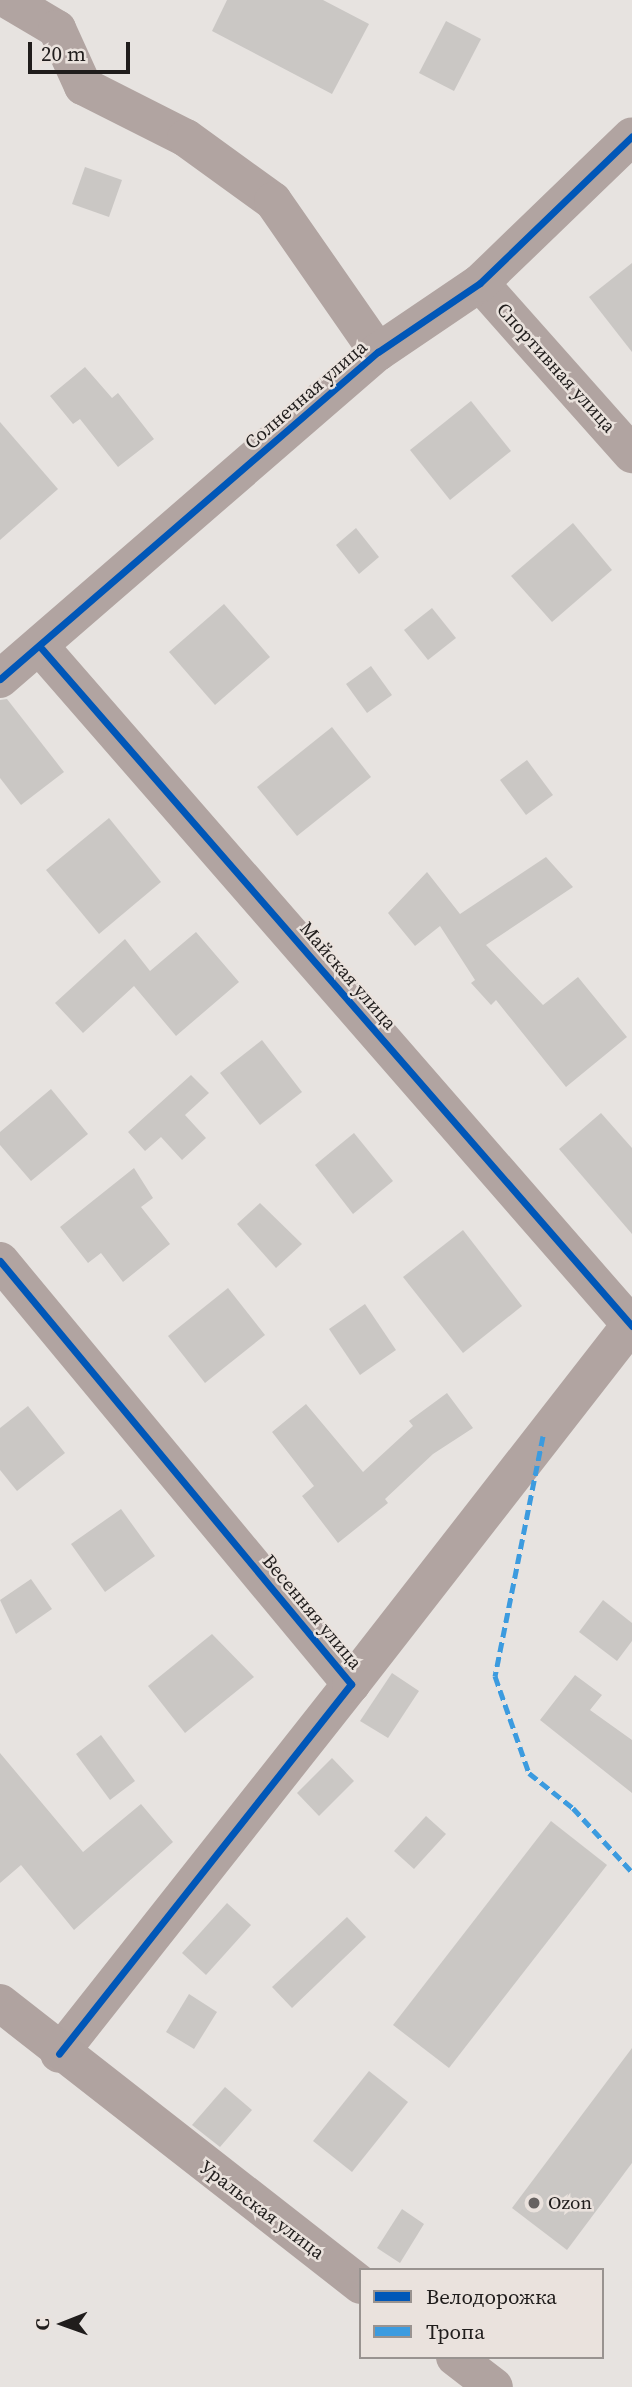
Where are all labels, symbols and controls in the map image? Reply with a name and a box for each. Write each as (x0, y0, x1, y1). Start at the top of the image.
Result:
scale bar (32, 28, 133, 72)
text: 20 m (41, 39, 86, 68)
street label: Спортивная улица (492, 298, 620, 438)
street label: Солнечная улица (240, 336, 372, 454)
street label: Майская улица (295, 917, 401, 1035)
street label: Весенняя улица (257, 1550, 367, 1674)
street label: Уральская улица (195, 2156, 329, 2264)
place label: Ozon (548, 2192, 592, 2214)
marker: Ozon (526, 2195, 542, 2211)
legend (359, 2268, 604, 2359)
text: Велодорожка (426, 2282, 557, 2311)
north arrow (28, 2289, 98, 2359)
text: Тропа (426, 2317, 485, 2346)
text: С (29, 2318, 55, 2331)

